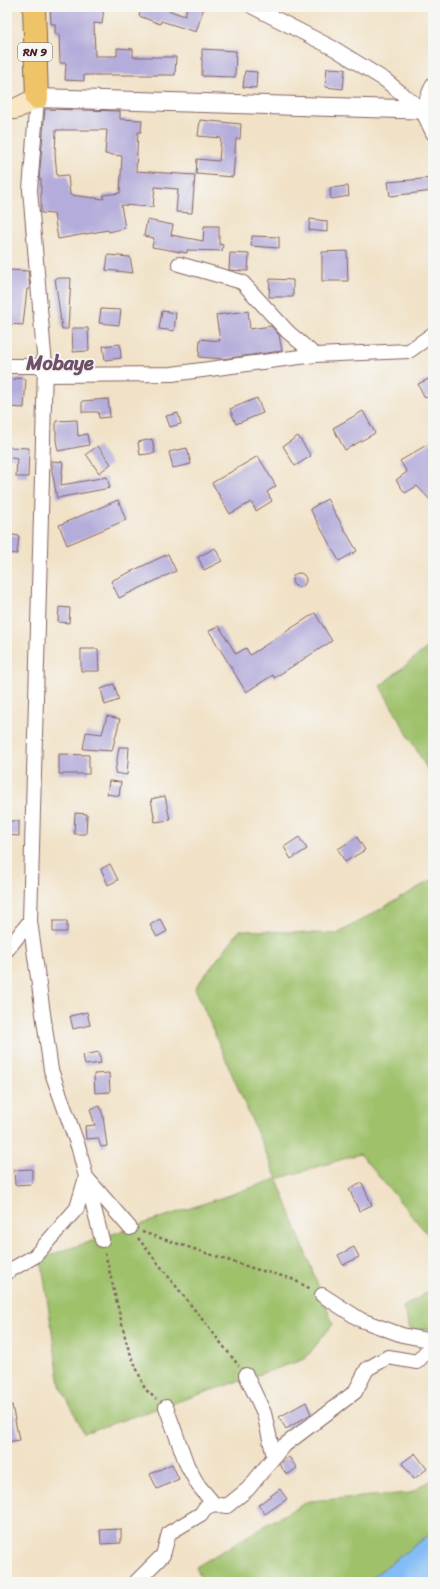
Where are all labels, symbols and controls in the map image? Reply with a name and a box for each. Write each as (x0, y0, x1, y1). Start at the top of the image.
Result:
road number: RN 9 (18, 43, 52, 61)
district label: Mobaye (25, 346, 94, 381)

